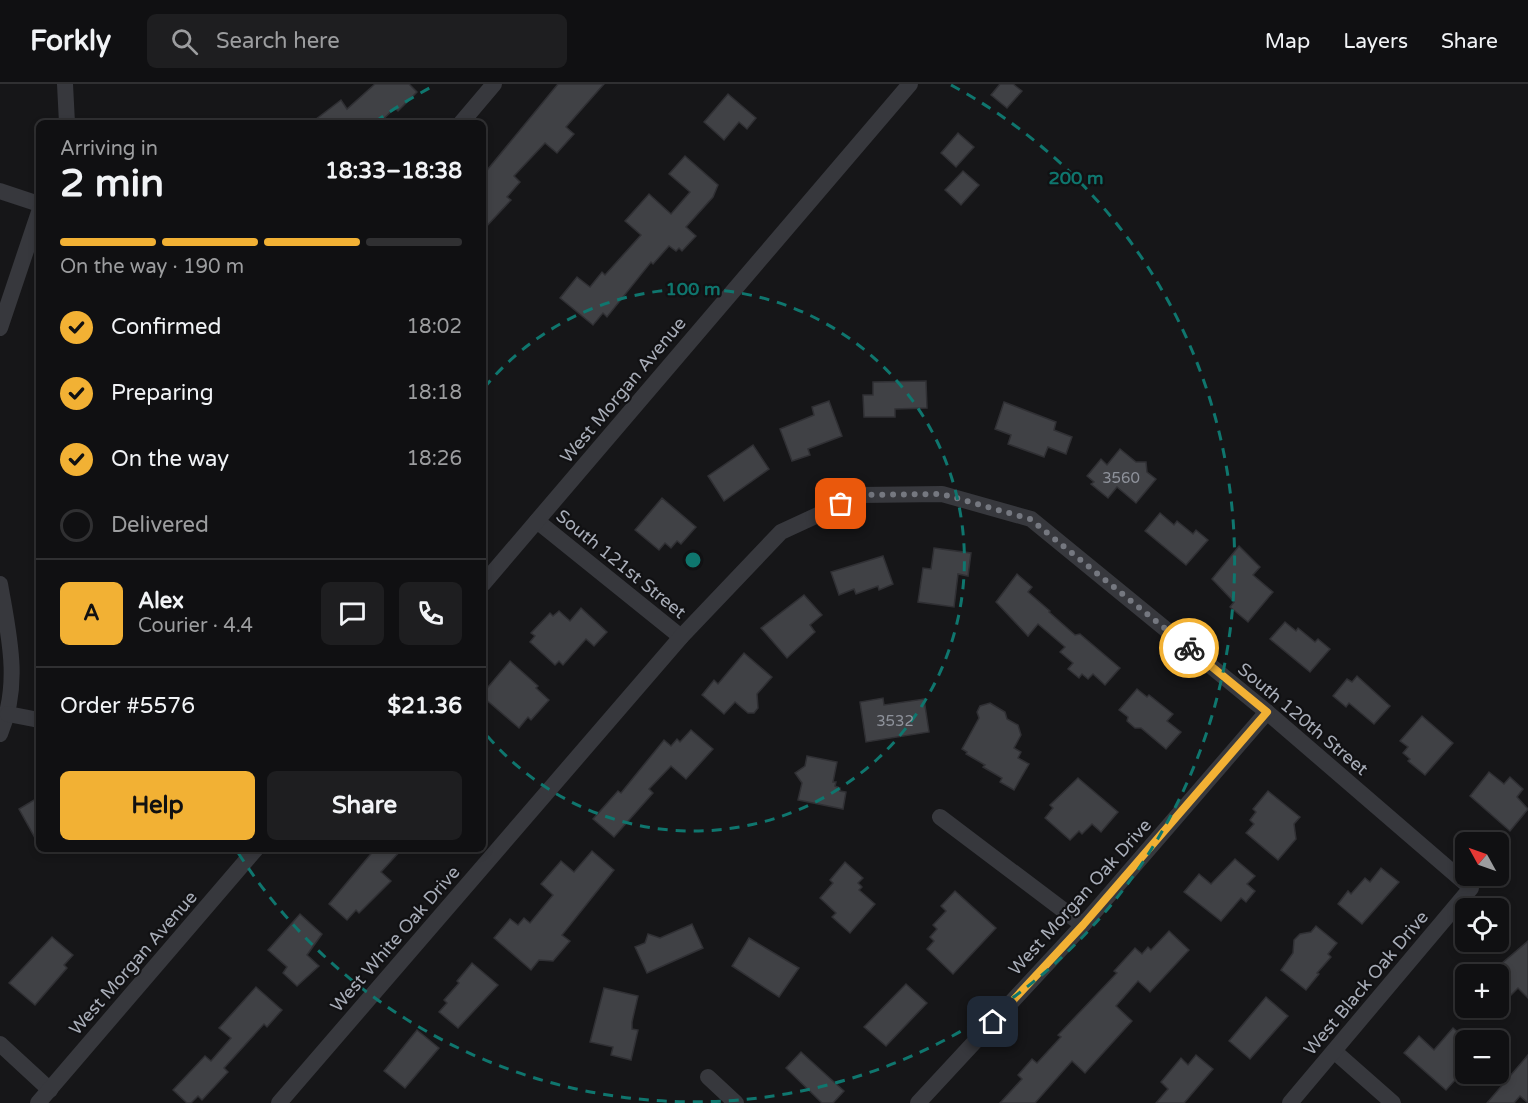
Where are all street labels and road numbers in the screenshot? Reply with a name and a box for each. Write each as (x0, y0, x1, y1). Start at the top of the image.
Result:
street label: West Morgan Avenue (555, 312, 691, 468)
street label: South 121st Street (552, 505, 691, 623)
street label: South 120th Street (1233, 658, 1373, 780)
street label: West Morgan Oak Drive (1004, 814, 1156, 980)
street label: West White Oak Drive (326, 861, 464, 1017)
street label: West Morgan Avenue (64, 886, 202, 1040)
street label: West Black Oak Drive (1299, 906, 1433, 1060)

